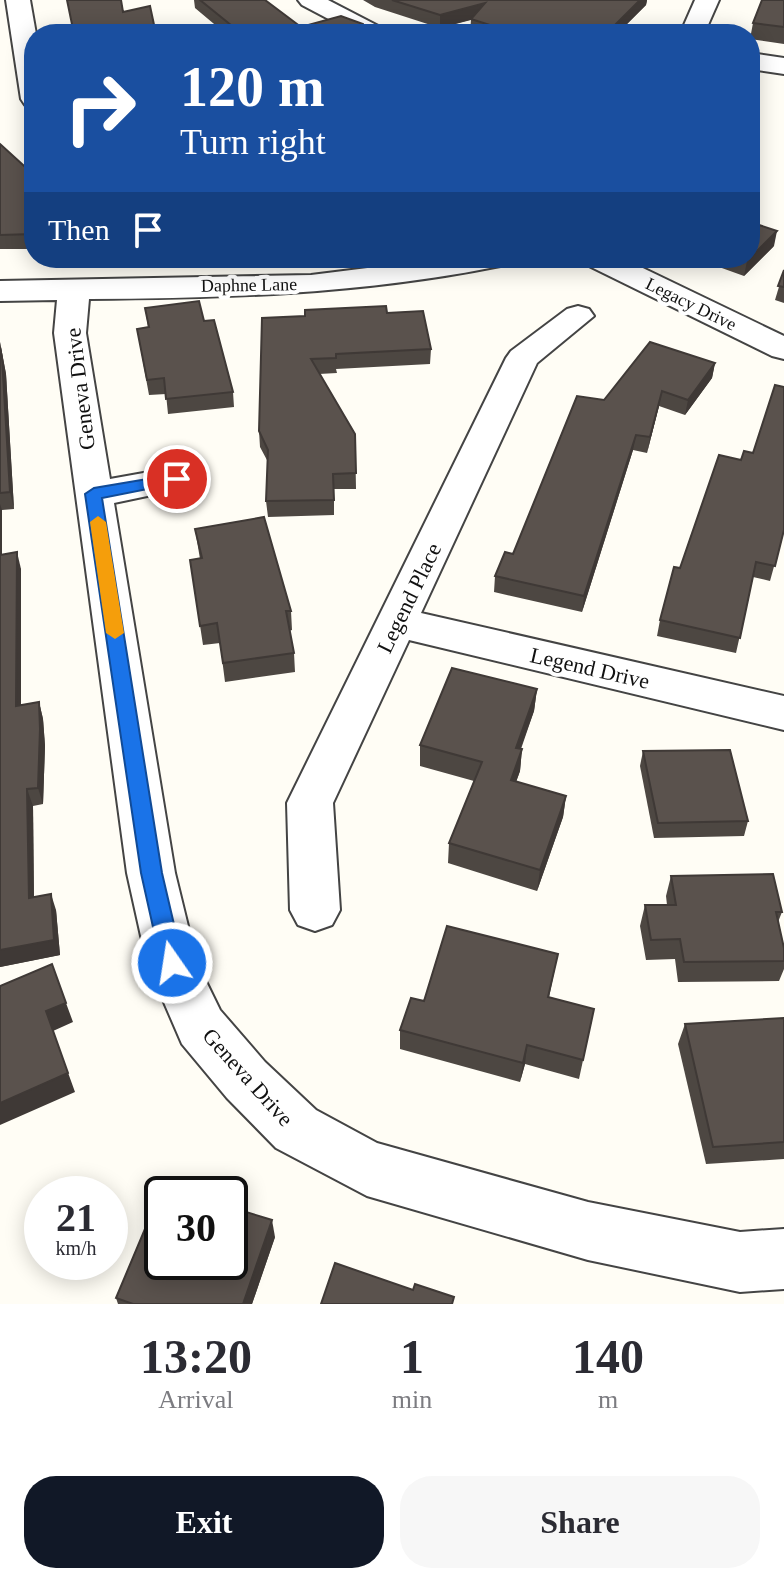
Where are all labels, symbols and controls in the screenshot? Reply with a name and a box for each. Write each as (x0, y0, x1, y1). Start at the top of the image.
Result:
icon: right (48, 56, 152, 160)
text: 120 m (180, 56, 325, 118)
text: Turn right (180, 122, 326, 162)
icon: arrive (126, 208, 170, 252)
text: Then (48, 213, 110, 246)
street label: Legacy Drive (642, 273, 740, 335)
street label: Daphne Lane (201, 274, 297, 296)
street label: Geneva Drive (60, 327, 100, 451)
pin (143, 445, 211, 513)
icon: arrive (155, 457, 199, 501)
street label: Legend Place (372, 539, 446, 657)
street label: Legend Drive (528, 642, 652, 694)
position arrow (130, 921, 214, 1005)
street label: Geneva Drive (198, 1023, 298, 1131)
speed limit sign: 30 (144, 1176, 248, 1280)
text: 21 (56, 1195, 96, 1240)
text: km/h (55, 1237, 97, 1259)
text: 13:20 (140, 1330, 252, 1383)
text: 1 (400, 1330, 424, 1383)
text: 140 (572, 1330, 644, 1383)
text: Arrival (158, 1385, 233, 1414)
text: min (392, 1385, 432, 1414)
text: m (598, 1385, 618, 1414)
button: Exit (24, 1476, 384, 1568)
button: Share (400, 1476, 760, 1568)

